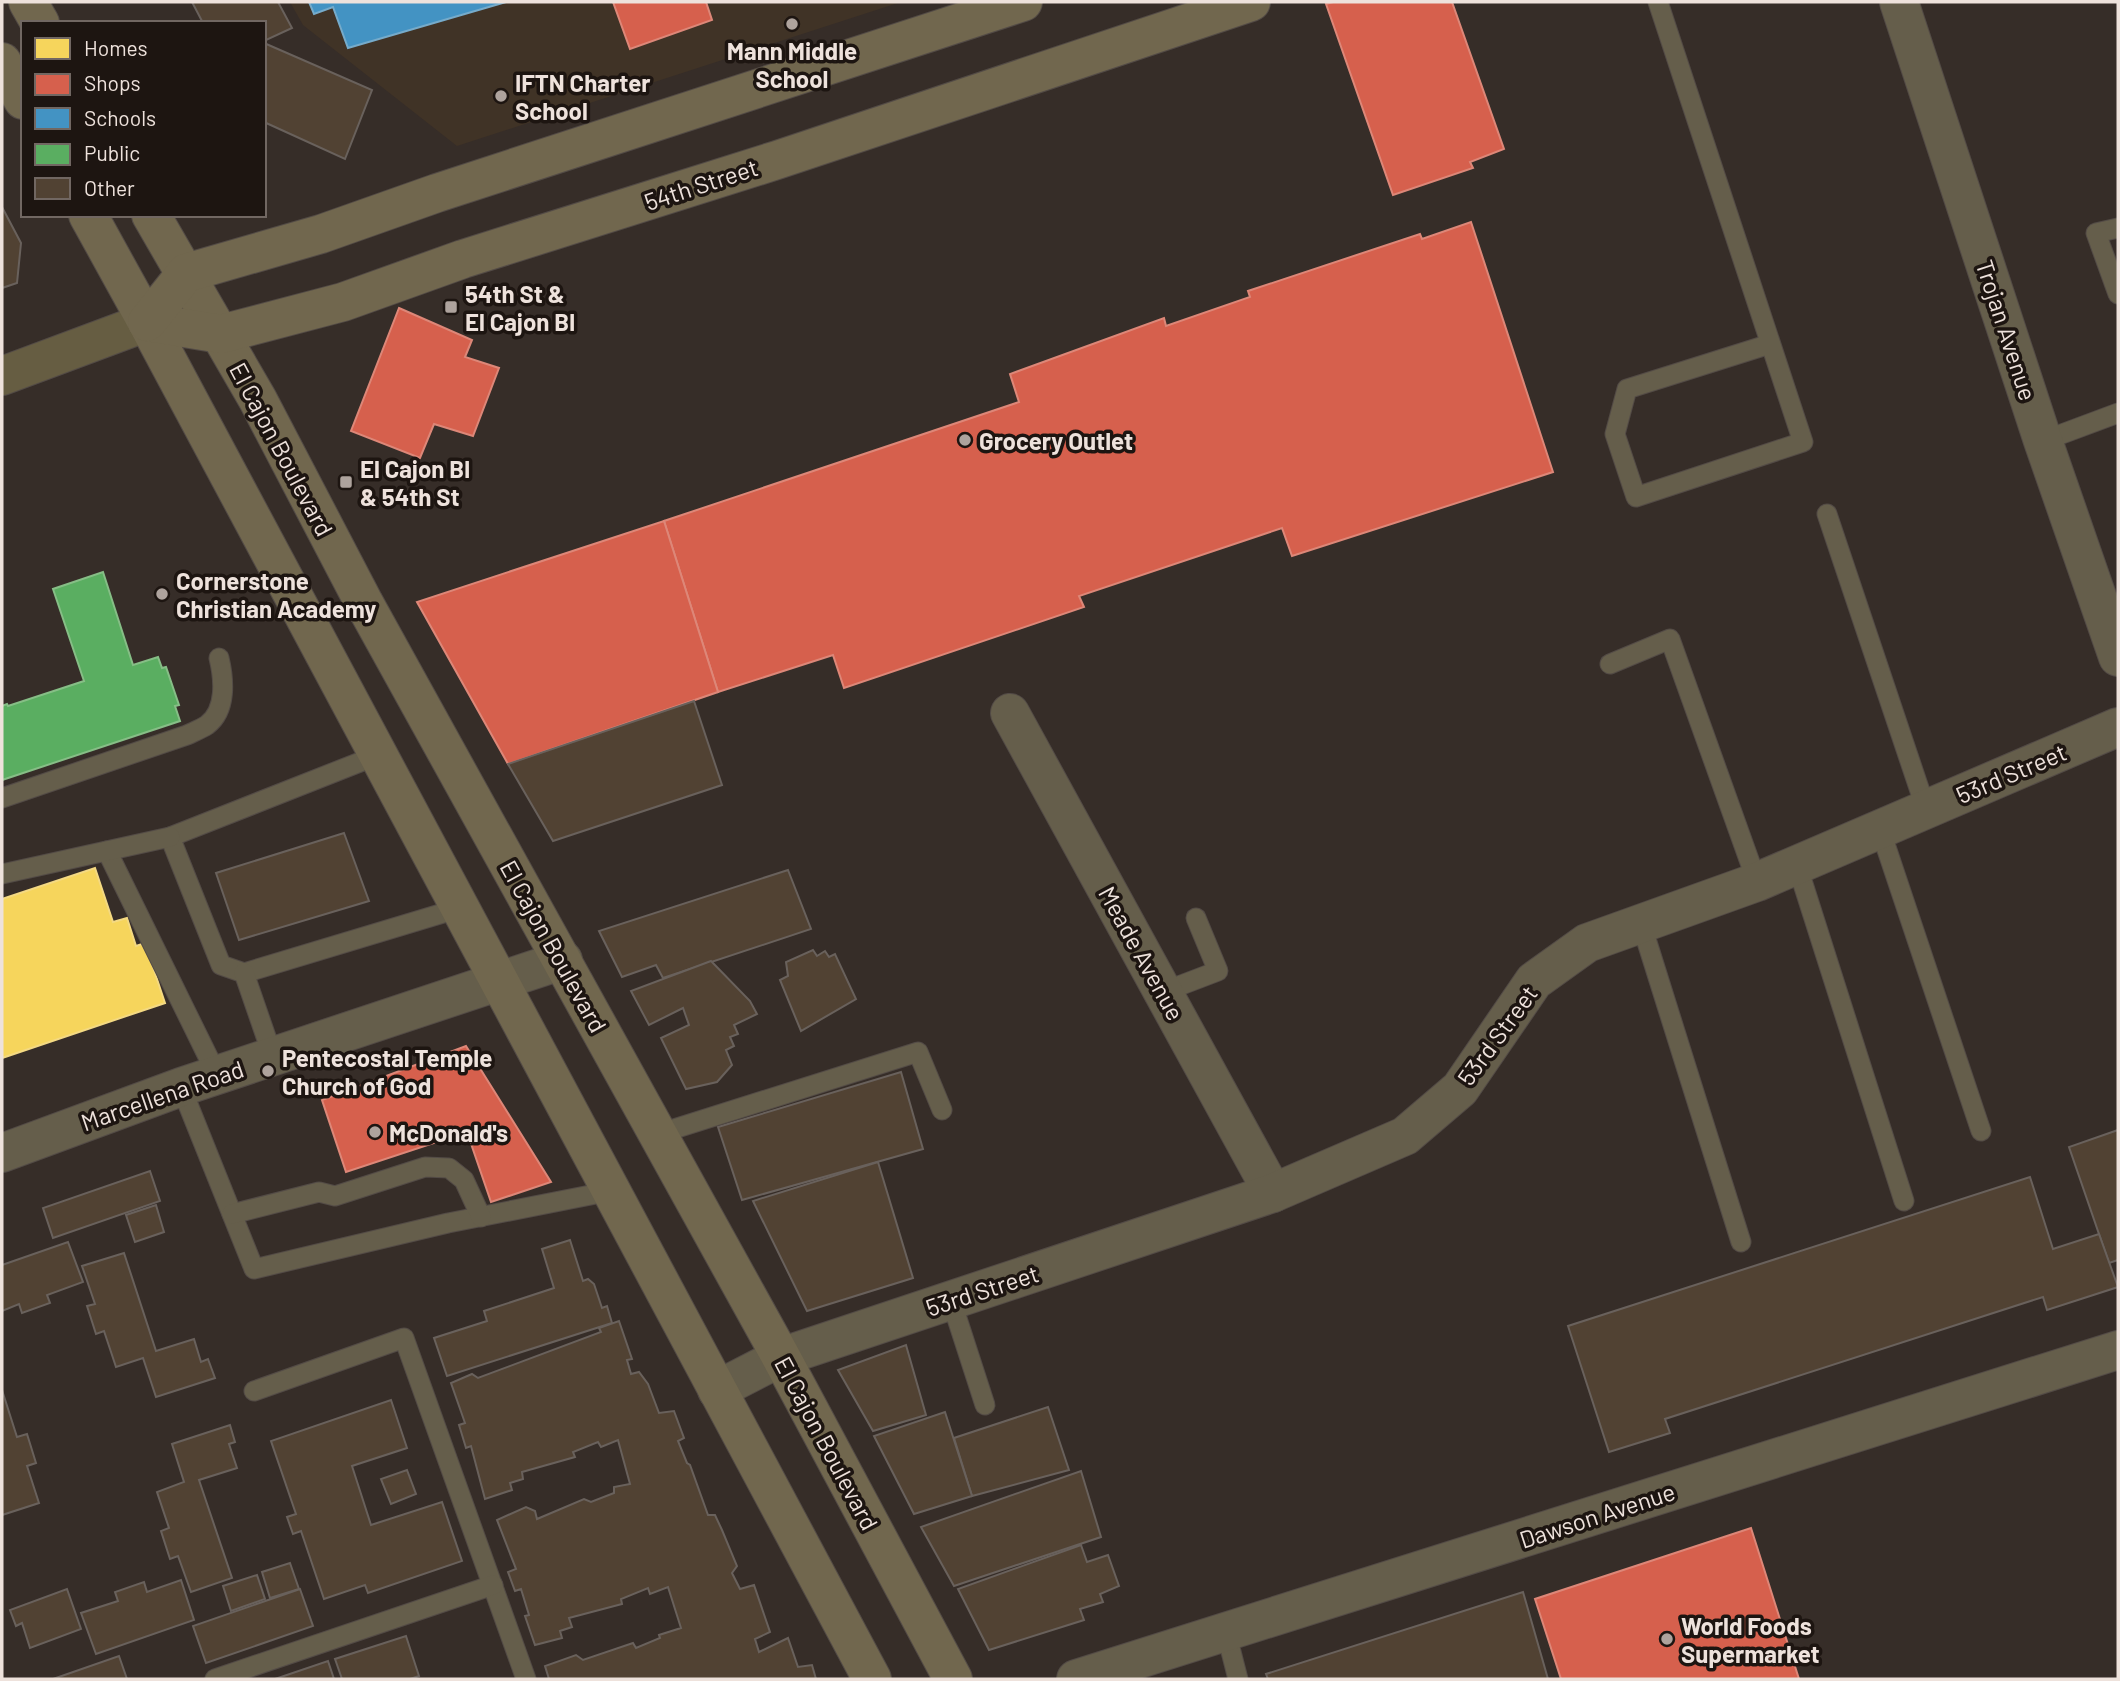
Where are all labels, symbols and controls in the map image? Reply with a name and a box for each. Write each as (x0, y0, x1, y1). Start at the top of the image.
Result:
marker: Mann Middle School (784, 16, 800, 32)
legend (21, 21, 266, 217)
text: Homes (84, 35, 148, 60)
place label: Mann Middle School (727, 36, 857, 93)
place label: IFTN Charter School (515, 68, 651, 125)
text: Shops (84, 70, 141, 95)
marker: IFTN Charter School (493, 88, 509, 104)
text: Schools (84, 105, 156, 130)
text: Public (84, 140, 140, 165)
street label: 54th Street (641, 152, 761, 216)
text: Other (84, 175, 135, 200)
street label: Trojan Avenue (1971, 256, 2043, 404)
place label: 54th St & El Cajon Bl (465, 279, 575, 336)
marker: 54th St & El Cajon Bl (443, 299, 459, 315)
street label: El Cajon Boulevard (224, 357, 340, 541)
place label: Grocery Outlet (979, 426, 1133, 455)
marker: Grocery Outlet (957, 432, 973, 448)
place label: El Cajon Bl & 54th St (360, 454, 470, 511)
marker: El Cajon Bl & 54th St (338, 474, 354, 490)
place label: Cornerstone Christian Academy (176, 566, 376, 623)
marker: Cornerstone Christian Academy (154, 586, 170, 602)
street label: 53rd Street (1952, 737, 2070, 809)
street label: El Cajon Boulevard (495, 855, 613, 1037)
street label: Meade Avenue (1093, 881, 1191, 1025)
street label: 53rd Street (1451, 979, 1543, 1091)
place label: Pentecostal Temple Church of God (282, 1043, 492, 1100)
street label: Marcellena Road (77, 1054, 247, 1136)
marker: Pentecostal Temple Church of God (260, 1063, 276, 1079)
place label: McDonald's (389, 1118, 508, 1147)
marker: McDonald's (367, 1124, 383, 1140)
street label: 53rd Street (922, 1258, 1042, 1322)
street label: El Cajon Boulevard (769, 1351, 885, 1535)
street label: Dawson Avenue (1515, 1476, 1679, 1554)
place label: World Foods Supermarket (1681, 1611, 1820, 1668)
marker: World Foods Supermarket (1659, 1631, 1675, 1647)

